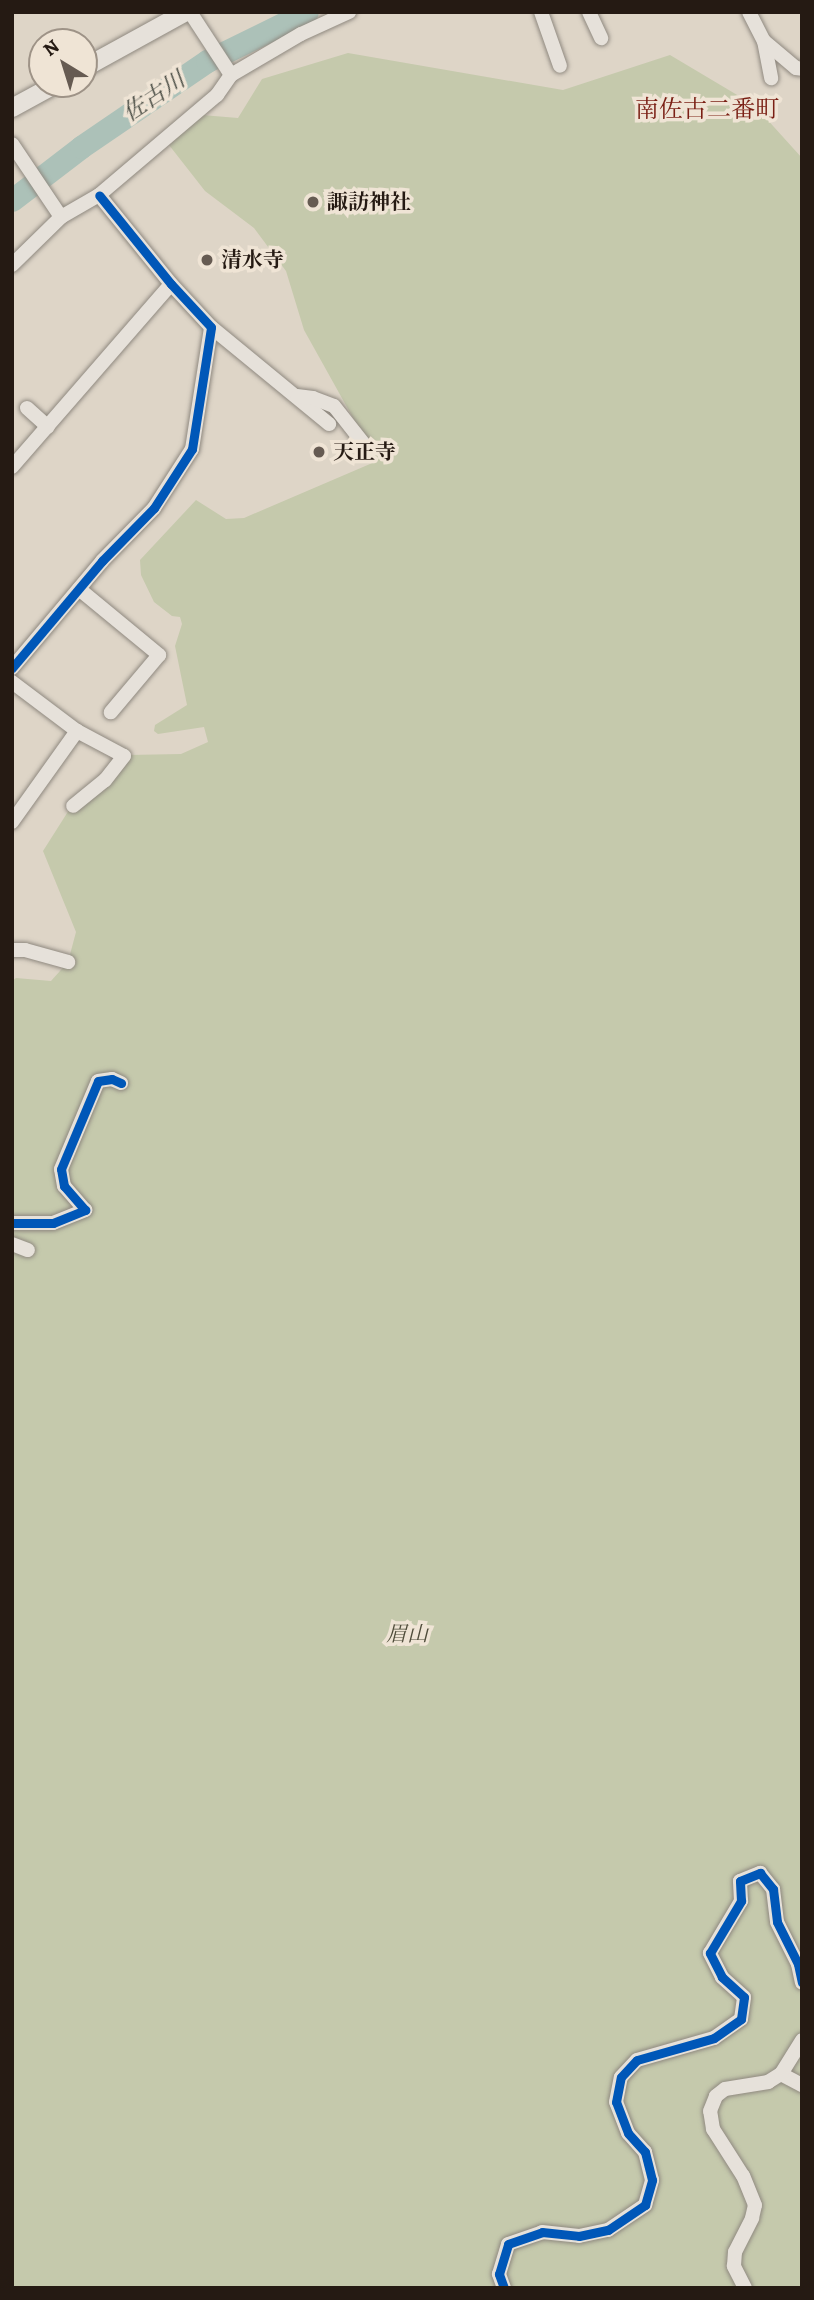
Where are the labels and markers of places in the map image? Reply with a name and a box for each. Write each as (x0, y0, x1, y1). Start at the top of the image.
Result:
place label: 諏訪神社 (327, 189, 411, 215)
marker: 諏訪神社 (305, 194, 321, 210)
place label: 清水寺 (221, 247, 284, 273)
marker: 清水寺 (199, 252, 215, 268)
place label: 天正寺 (333, 439, 396, 465)
marker: 天正寺 (311, 444, 327, 460)

